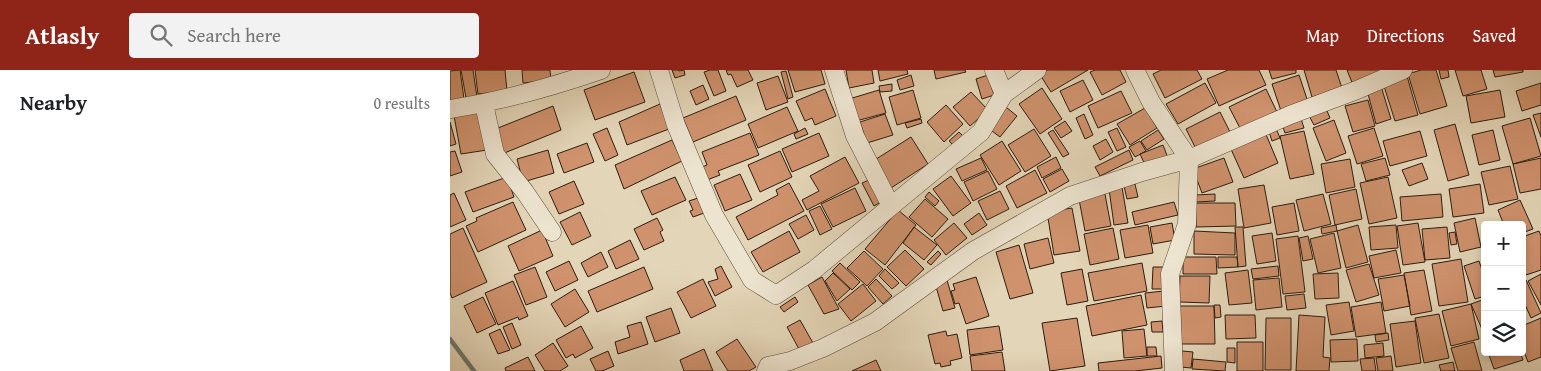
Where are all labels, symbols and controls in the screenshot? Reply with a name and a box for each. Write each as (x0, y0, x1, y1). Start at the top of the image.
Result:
search box (129, 13, 479, 58)
text: Atlasly (25, 18, 99, 53)
icon: search (147, 21, 175, 49)
text: Search here (187, 21, 281, 49)
text: Map (1306, 22, 1339, 49)
text: Directions (1367, 22, 1444, 49)
text: Saved (1472, 22, 1516, 49)
text: Nearby (20, 87, 87, 118)
text: 0 results (373, 91, 430, 115)
map controls (1481, 221, 1526, 356)
button: + (1481, 221, 1526, 266)
button: − (1481, 266, 1526, 311)
button: layers (1481, 311, 1526, 356)

